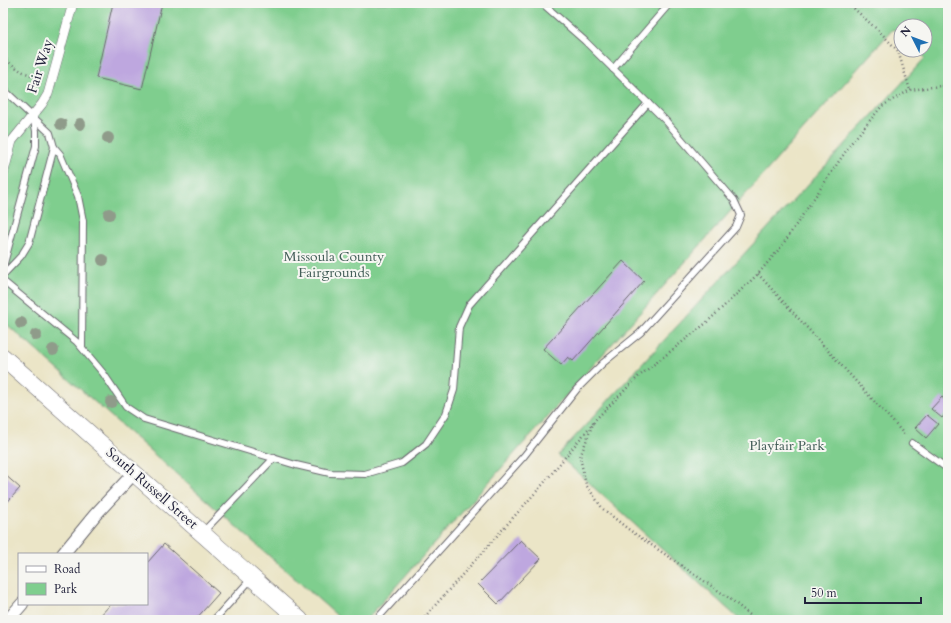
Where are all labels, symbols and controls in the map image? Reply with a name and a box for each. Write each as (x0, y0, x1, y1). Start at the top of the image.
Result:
north arrow (893, 18, 933, 58)
text: N (897, 23, 915, 40)
street label: Fair Way (22, 36, 58, 95)
park label: Missoula County Fairgrounds (284, 247, 385, 282)
park label: Playfair Park (749, 436, 825, 455)
street label: South Russell Street (102, 443, 202, 534)
legend (18, 553, 148, 605)
text: Road (54, 561, 81, 577)
scale bar (805, 579, 921, 605)
text: Park (54, 581, 78, 597)
text: 50 m (811, 585, 838, 601)

